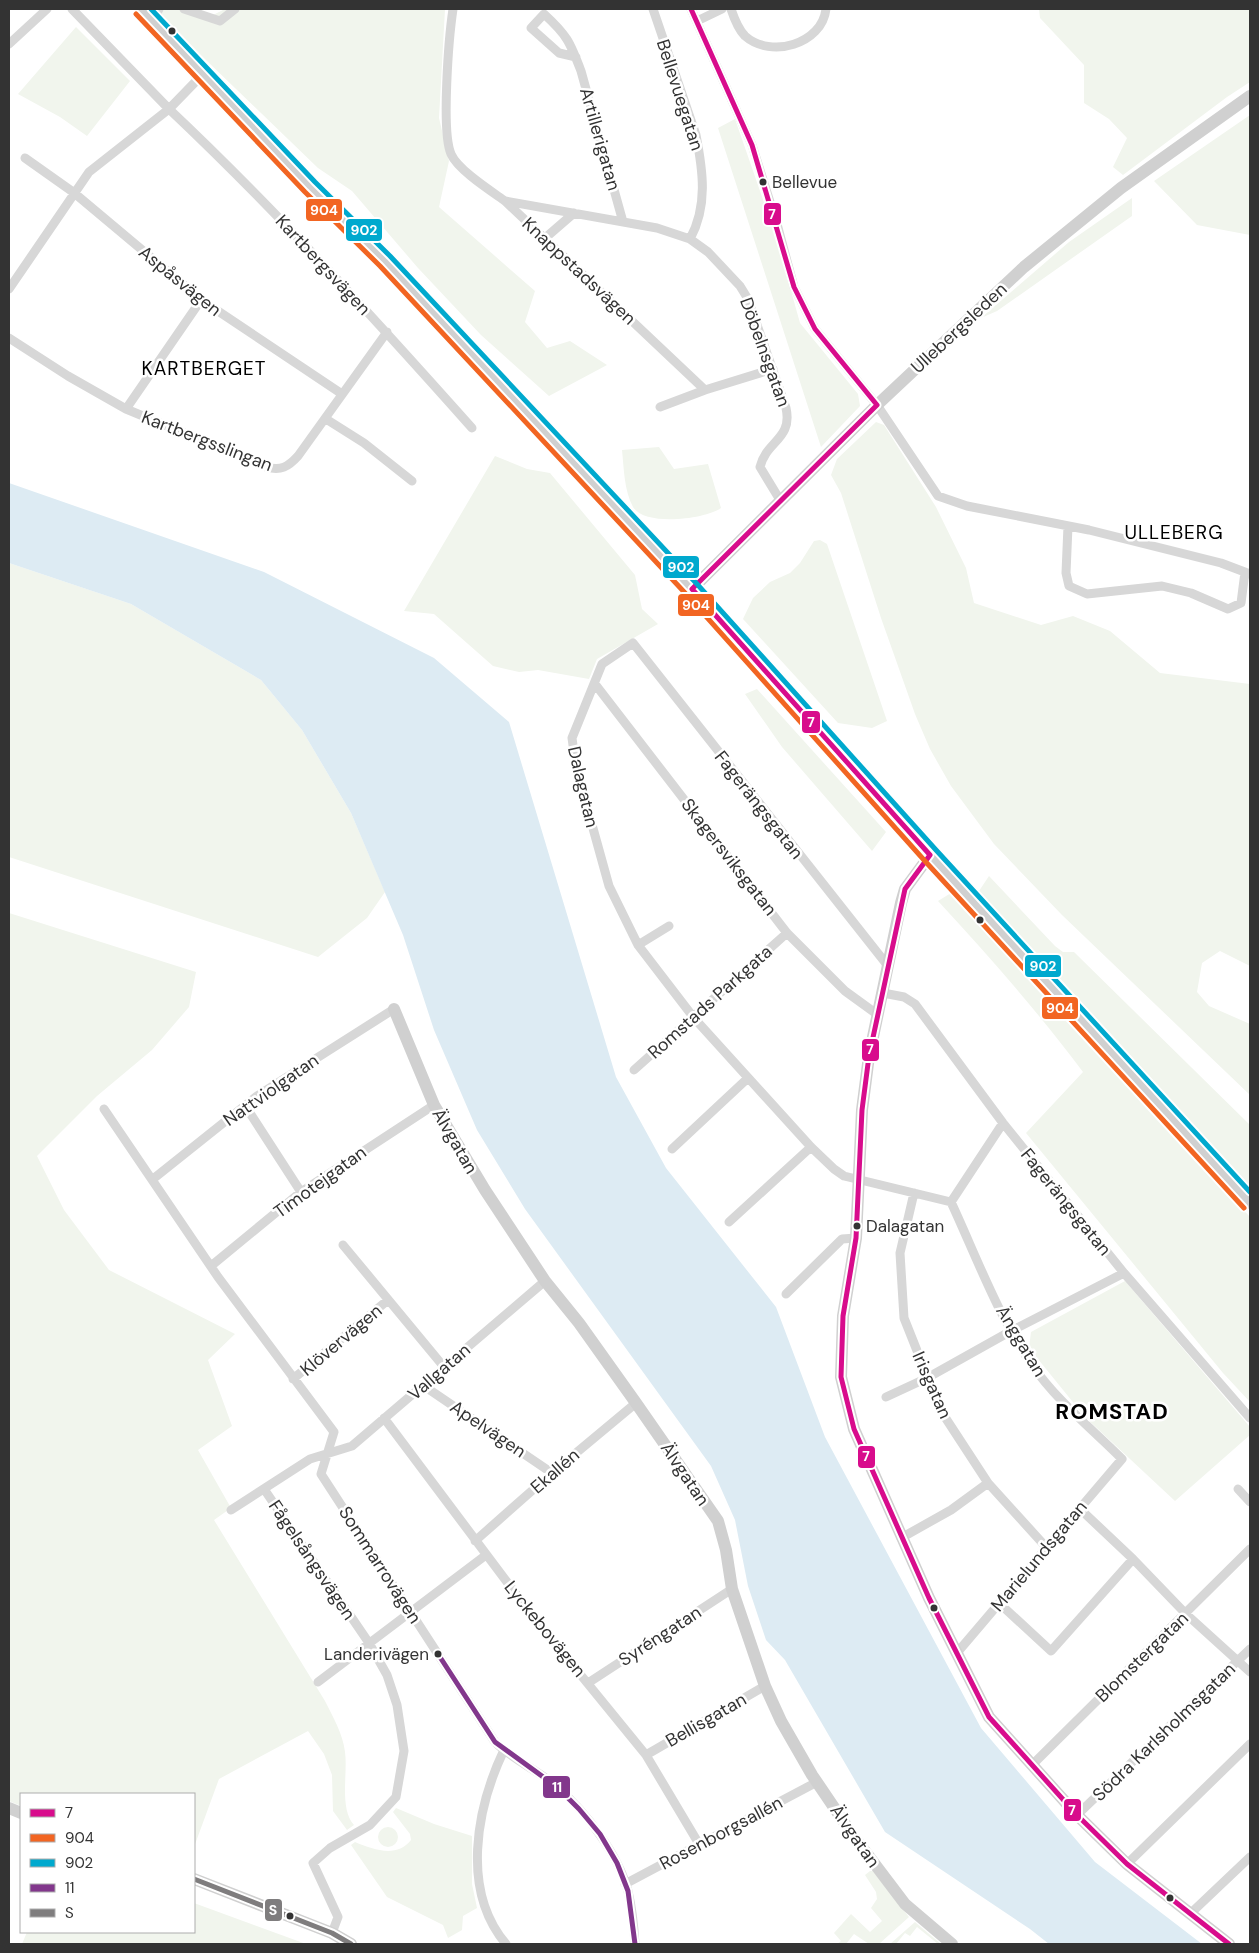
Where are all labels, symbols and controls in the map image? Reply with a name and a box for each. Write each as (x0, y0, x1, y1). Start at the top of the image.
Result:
unlabelled marker (167, 26, 177, 36)
street label: Bellevuegatan (651, 36, 709, 154)
street label: Artillerigatan (574, 85, 626, 193)
place label: Bellevue (772, 171, 837, 193)
marker: Bellevue (758, 177, 768, 187)
line badge: 904 (305, 198, 343, 222)
text: 904 (310, 201, 338, 219)
line badge: 7 (763, 202, 782, 226)
text: 7 (768, 205, 776, 223)
street label: Kartbergsvägen (270, 210, 376, 320)
street label: Knappstadsvägen (517, 212, 641, 330)
line badge: 902 (345, 218, 383, 242)
text: 902 (351, 221, 377, 239)
street label: Aspåsvägen (134, 240, 226, 322)
street label: Ullebergsleden (906, 277, 1012, 379)
street label: Döbelnsgatan (734, 294, 796, 410)
district label: KARTBERGET (142, 356, 266, 381)
street label: Kartbergsslingan (138, 405, 276, 477)
district label: ULLEBERG (1124, 520, 1224, 545)
line badge: 902 (662, 555, 700, 579)
text: 902 (668, 558, 694, 576)
line badge: 904 (677, 593, 715, 617)
text: 904 (682, 596, 710, 614)
line badge: 7 (801, 710, 821, 734)
text: 7 (807, 713, 815, 731)
street label: Dalagatan (562, 744, 604, 830)
street label: Fagerängsgatan (709, 746, 809, 864)
street label: Skagersviksgatan (676, 793, 782, 921)
unlabelled marker (975, 915, 985, 925)
street label: Romstads Parkgata (643, 940, 777, 1064)
line badge: 902 (1024, 954, 1062, 978)
text: 902 (1030, 957, 1056, 975)
line badge: 904 (1041, 996, 1079, 1020)
text: 904 (1046, 999, 1074, 1017)
line badge: 7 (861, 1038, 880, 1062)
text: 7 (866, 1040, 874, 1058)
street label: Nattviolgatan (219, 1048, 323, 1132)
street label: Älvgatan (427, 1104, 483, 1178)
street label: Timotejgatan (269, 1140, 371, 1224)
street label: Fagerängsgatan (1015, 1143, 1117, 1261)
place label: Dalagatan (866, 1215, 944, 1237)
marker: Dalagatan (852, 1221, 862, 1231)
street label: Klövervägen (295, 1299, 387, 1381)
street label: Änggatan (990, 1301, 1052, 1381)
street label: Vallgatan (403, 1338, 475, 1406)
street label: Irisgatan (907, 1348, 957, 1422)
street label: Apelvägen (445, 1395, 531, 1463)
district label: ROMSTAD (1055, 1397, 1169, 1426)
street label: Älvgatan (655, 1438, 715, 1510)
street label: Ekallén (525, 1443, 585, 1499)
line badge: 7 (857, 1445, 876, 1469)
text: 7 (862, 1447, 870, 1465)
street label: Fågelsångsvägen (263, 1495, 361, 1625)
street label: Marielundsgatan (985, 1495, 1093, 1617)
street label: Sommarrovägen (333, 1502, 427, 1628)
street label: Lyckebovägen (499, 1576, 591, 1682)
street label: Syréngatan (614, 1600, 706, 1672)
unlabelled marker (929, 1603, 939, 1613)
street label: Blomstergatan (1090, 1607, 1194, 1707)
place label: Landerivägen (324, 1643, 429, 1665)
marker: Landerivägen (433, 1649, 443, 1659)
street label: Södra Karlsholmsgatan (1087, 1657, 1241, 1807)
street label: Bellisgatan (661, 1687, 751, 1753)
line badge: 11 (542, 1775, 571, 1799)
text: 11 (552, 1778, 562, 1796)
street label: Rosenborgsallén (655, 1790, 787, 1876)
legend (20, 1793, 195, 1933)
line badge: 7 (1063, 1798, 1082, 1822)
street label: Älvgatan (825, 1800, 885, 1872)
text: 7 (1068, 1801, 1076, 1819)
text: 7 (65, 1803, 73, 1823)
text: 904 (65, 1828, 94, 1848)
text: 902 (65, 1853, 93, 1873)
text: 11 (65, 1878, 74, 1898)
unlabelled marker (1165, 1893, 1175, 1903)
line badge: S (264, 1898, 283, 1922)
text: S (269, 1901, 277, 1919)
text: S (65, 1903, 74, 1923)
unlabelled marker (285, 1911, 295, 1921)

